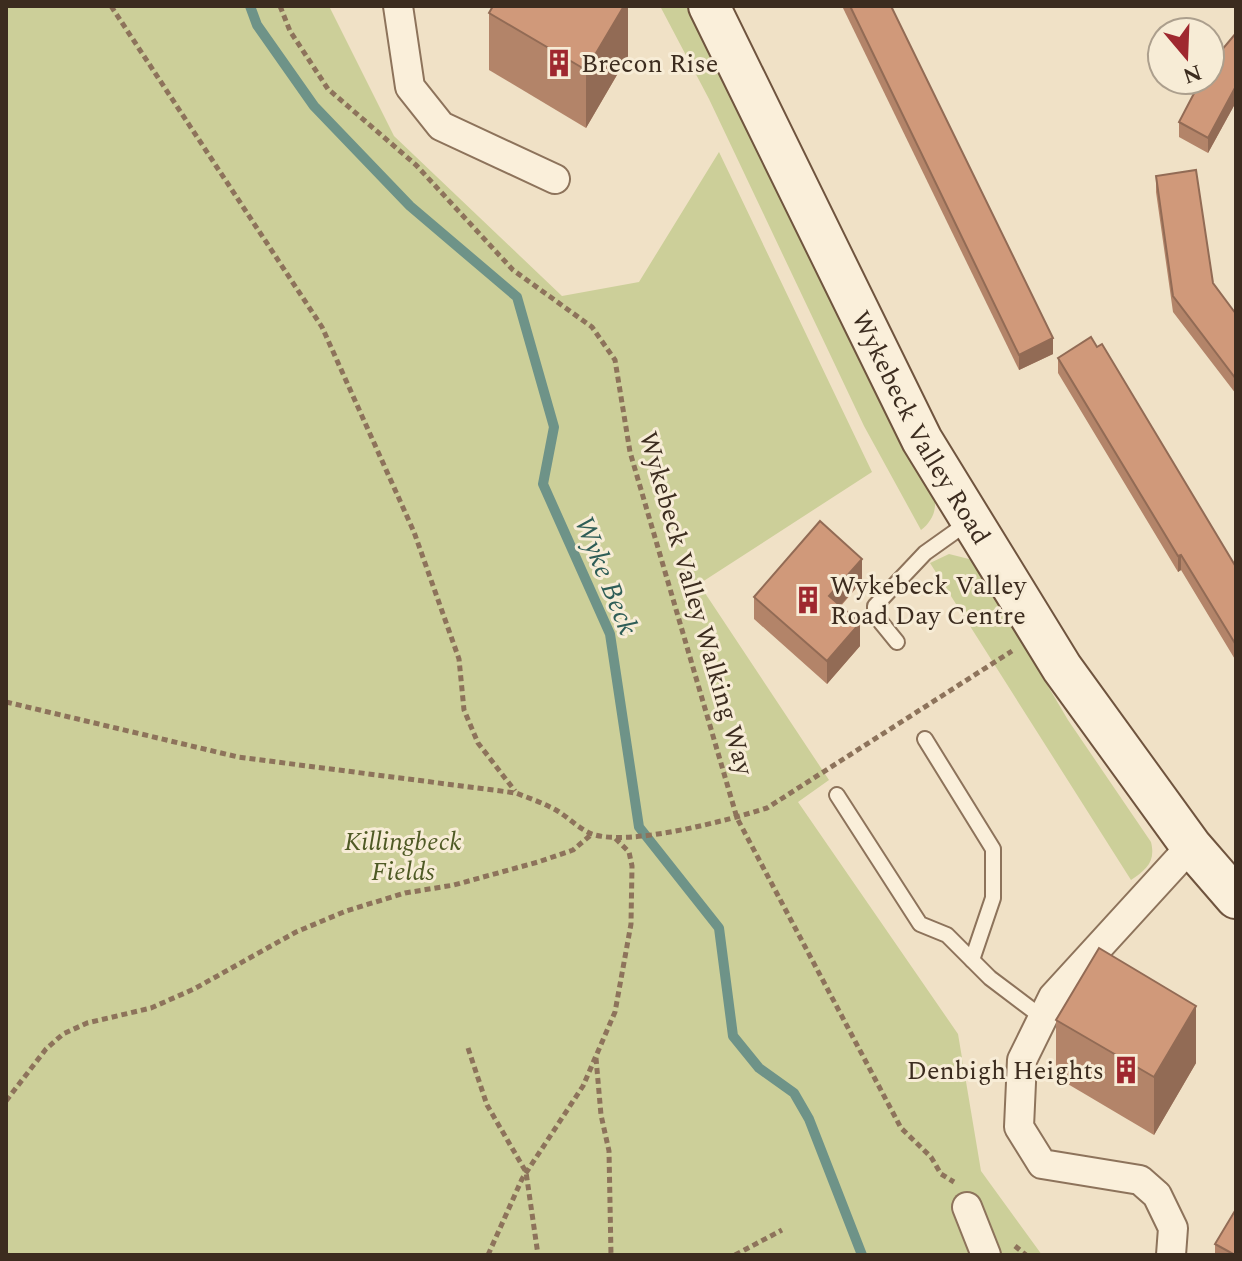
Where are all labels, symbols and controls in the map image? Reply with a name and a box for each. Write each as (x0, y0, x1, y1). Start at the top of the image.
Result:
north arrow (1146, 16, 1226, 96)
place label: Brecon Rise (581, 44, 718, 84)
building icon: Brecon Rise (544, 48, 574, 78)
text: N (1178, 55, 1206, 92)
street label: Wykebeck Valley Road (841, 304, 1001, 553)
street label: Wykebeck Valley Walking Way (628, 427, 765, 781)
water label: Wyke Beck (562, 509, 649, 642)
place label: Wykebeck Valley Road Day Centre (830, 566, 1028, 636)
building icon: Wykebeck Valley Road Day Centre (793, 585, 823, 615)
park label: Killingbeck Fields (344, 822, 462, 892)
place label: Denbigh Heights (907, 1051, 1104, 1091)
building icon: Denbigh Heights (1111, 1055, 1141, 1085)

